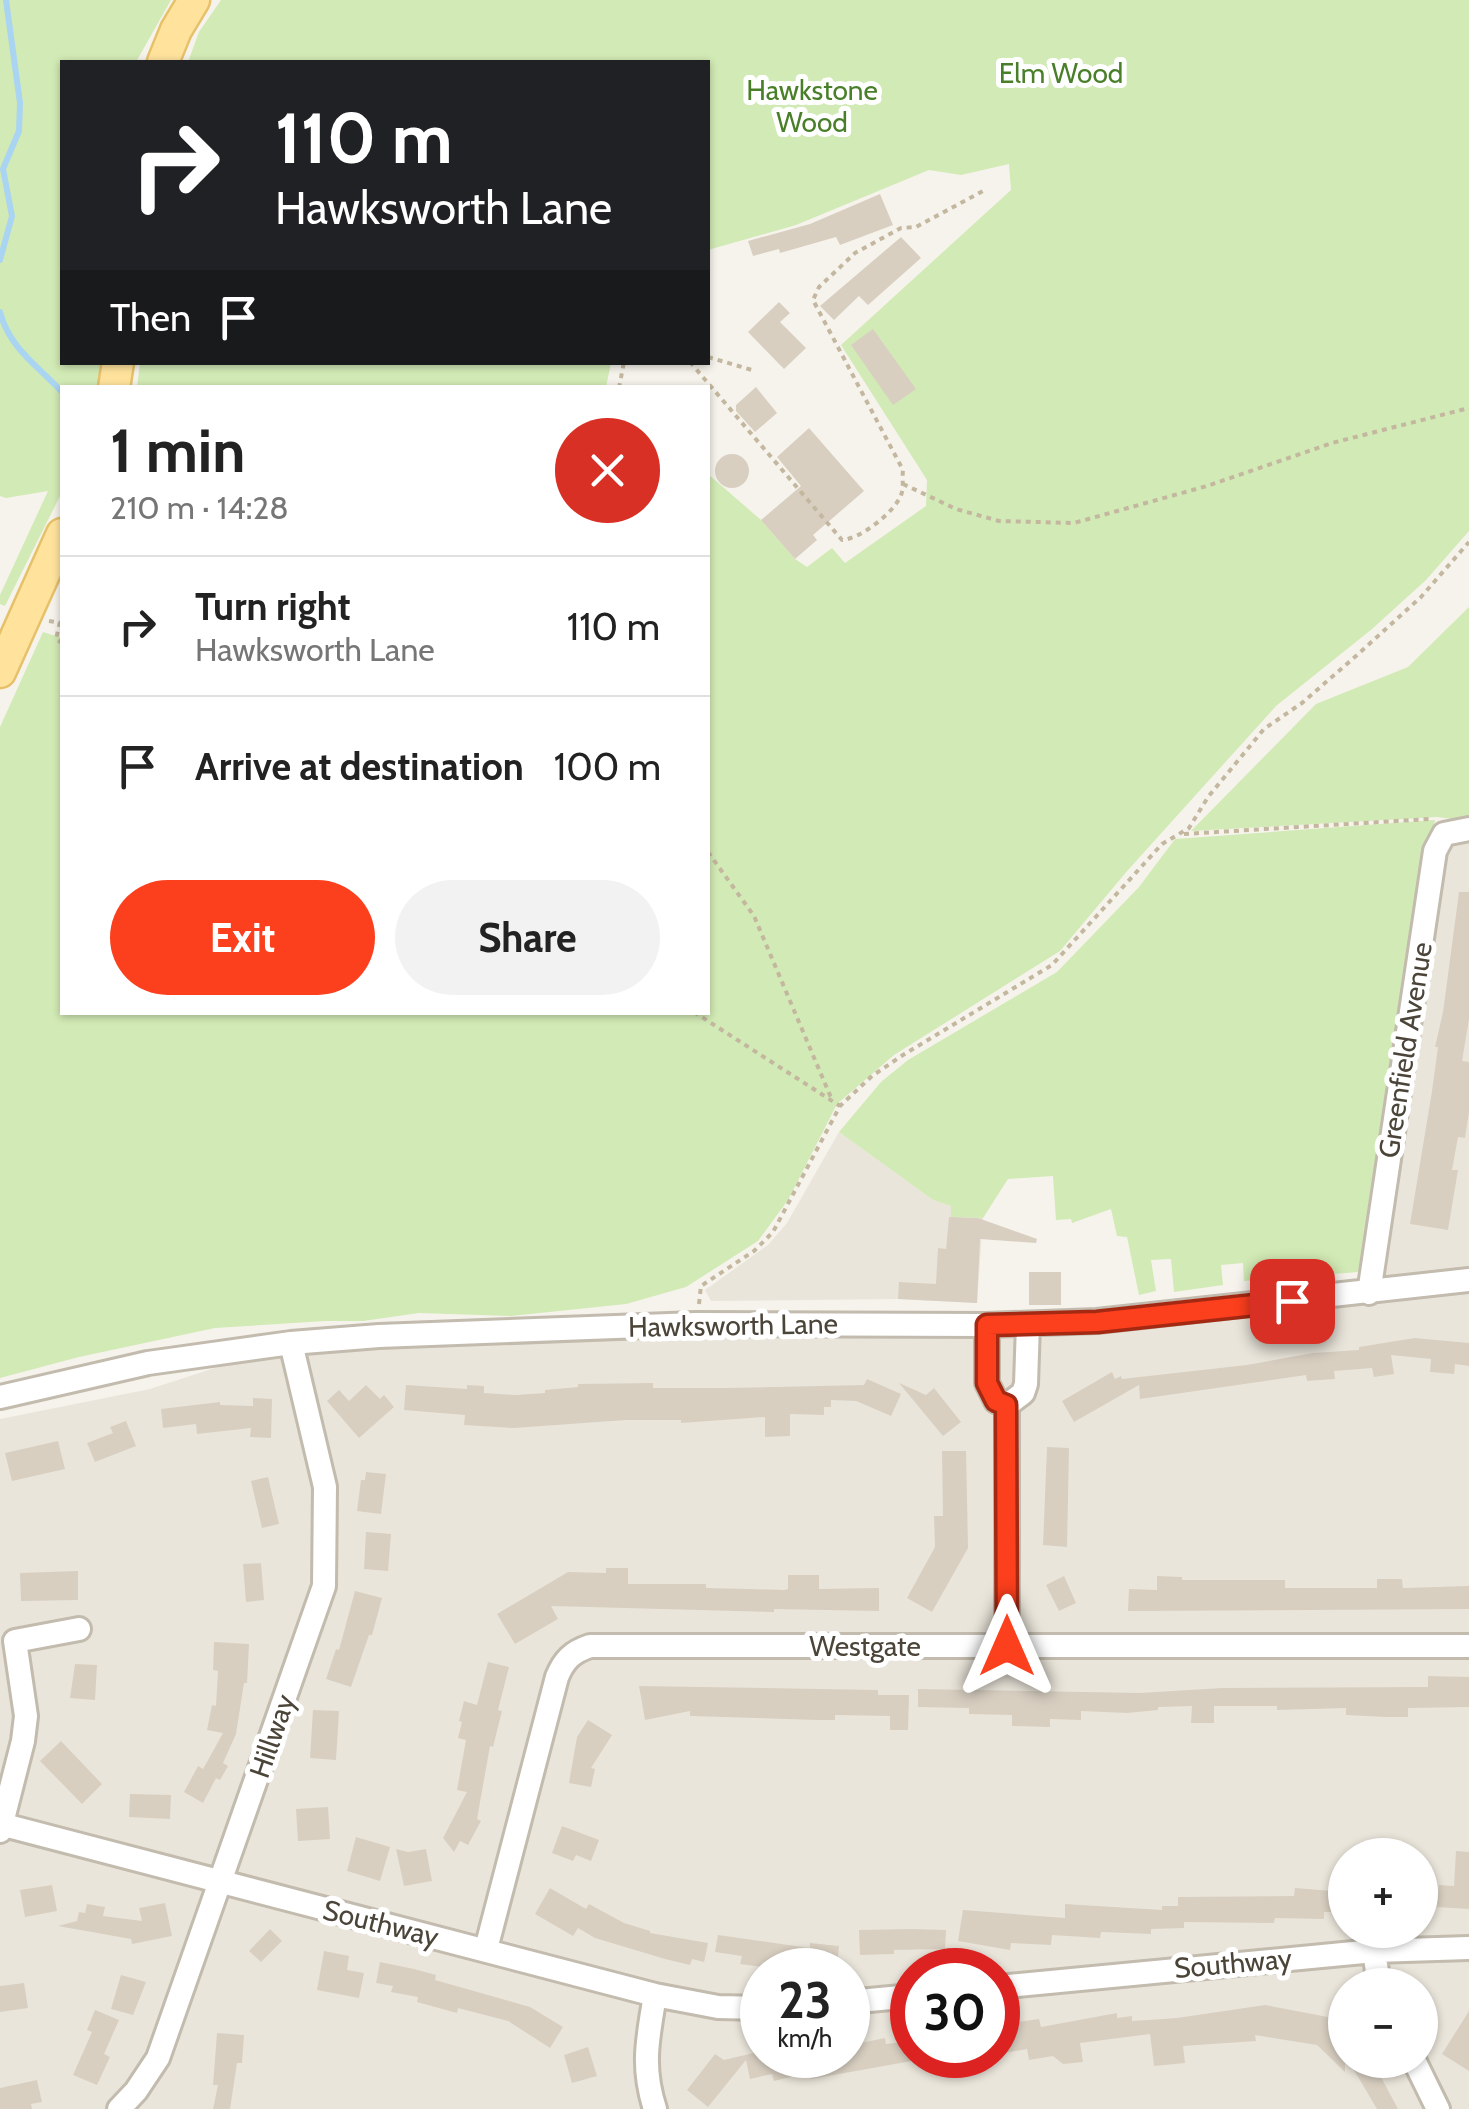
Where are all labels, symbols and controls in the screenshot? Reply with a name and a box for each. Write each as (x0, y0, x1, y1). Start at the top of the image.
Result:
park label: Elm Wood (999, 56, 1123, 90)
park label: Hawkstone Wood (746, 73, 878, 139)
text: 110 m (275, 95, 453, 181)
icon: right (110, 100, 240, 230)
text: Hawksworth Lane (275, 181, 612, 235)
icon: arrive (211, 290, 266, 345)
text: Then (110, 294, 191, 341)
text: 1 min (110, 414, 245, 487)
button: close (555, 418, 660, 523)
text: 210 m · 14:28 (110, 488, 289, 527)
text: Turn right (195, 583, 351, 630)
icon: right (110, 599, 165, 654)
text: 110 m (567, 603, 660, 650)
text: Hawksworth Lane (195, 630, 435, 669)
icon: arrive (110, 739, 165, 794)
text: Arrive at destination (195, 743, 524, 790)
text: 100 m (554, 743, 661, 790)
button: Exit (110, 880, 375, 995)
button: Share (395, 880, 660, 995)
street label: Greenfield Avenue (1371, 940, 1439, 1160)
pin (1250, 1259, 1335, 1344)
icon: arrive (1265, 1274, 1320, 1329)
street label: Hawksworth Lane (628, 1306, 838, 1344)
position arrow (955, 1594, 1059, 1698)
street label: Westgate (809, 1629, 921, 1663)
street label: Hillway (242, 1690, 302, 1782)
map controls (1328, 1838, 1438, 2078)
button: + (1328, 1838, 1438, 1948)
street label: Southway (320, 1892, 442, 1954)
street label: Southway (1173, 1941, 1293, 1985)
speed limit sign: 30 (890, 1948, 1020, 2078)
button: − (1328, 1968, 1438, 2078)
text: 23 (778, 1970, 832, 2031)
text: km/h (778, 2023, 832, 2053)

